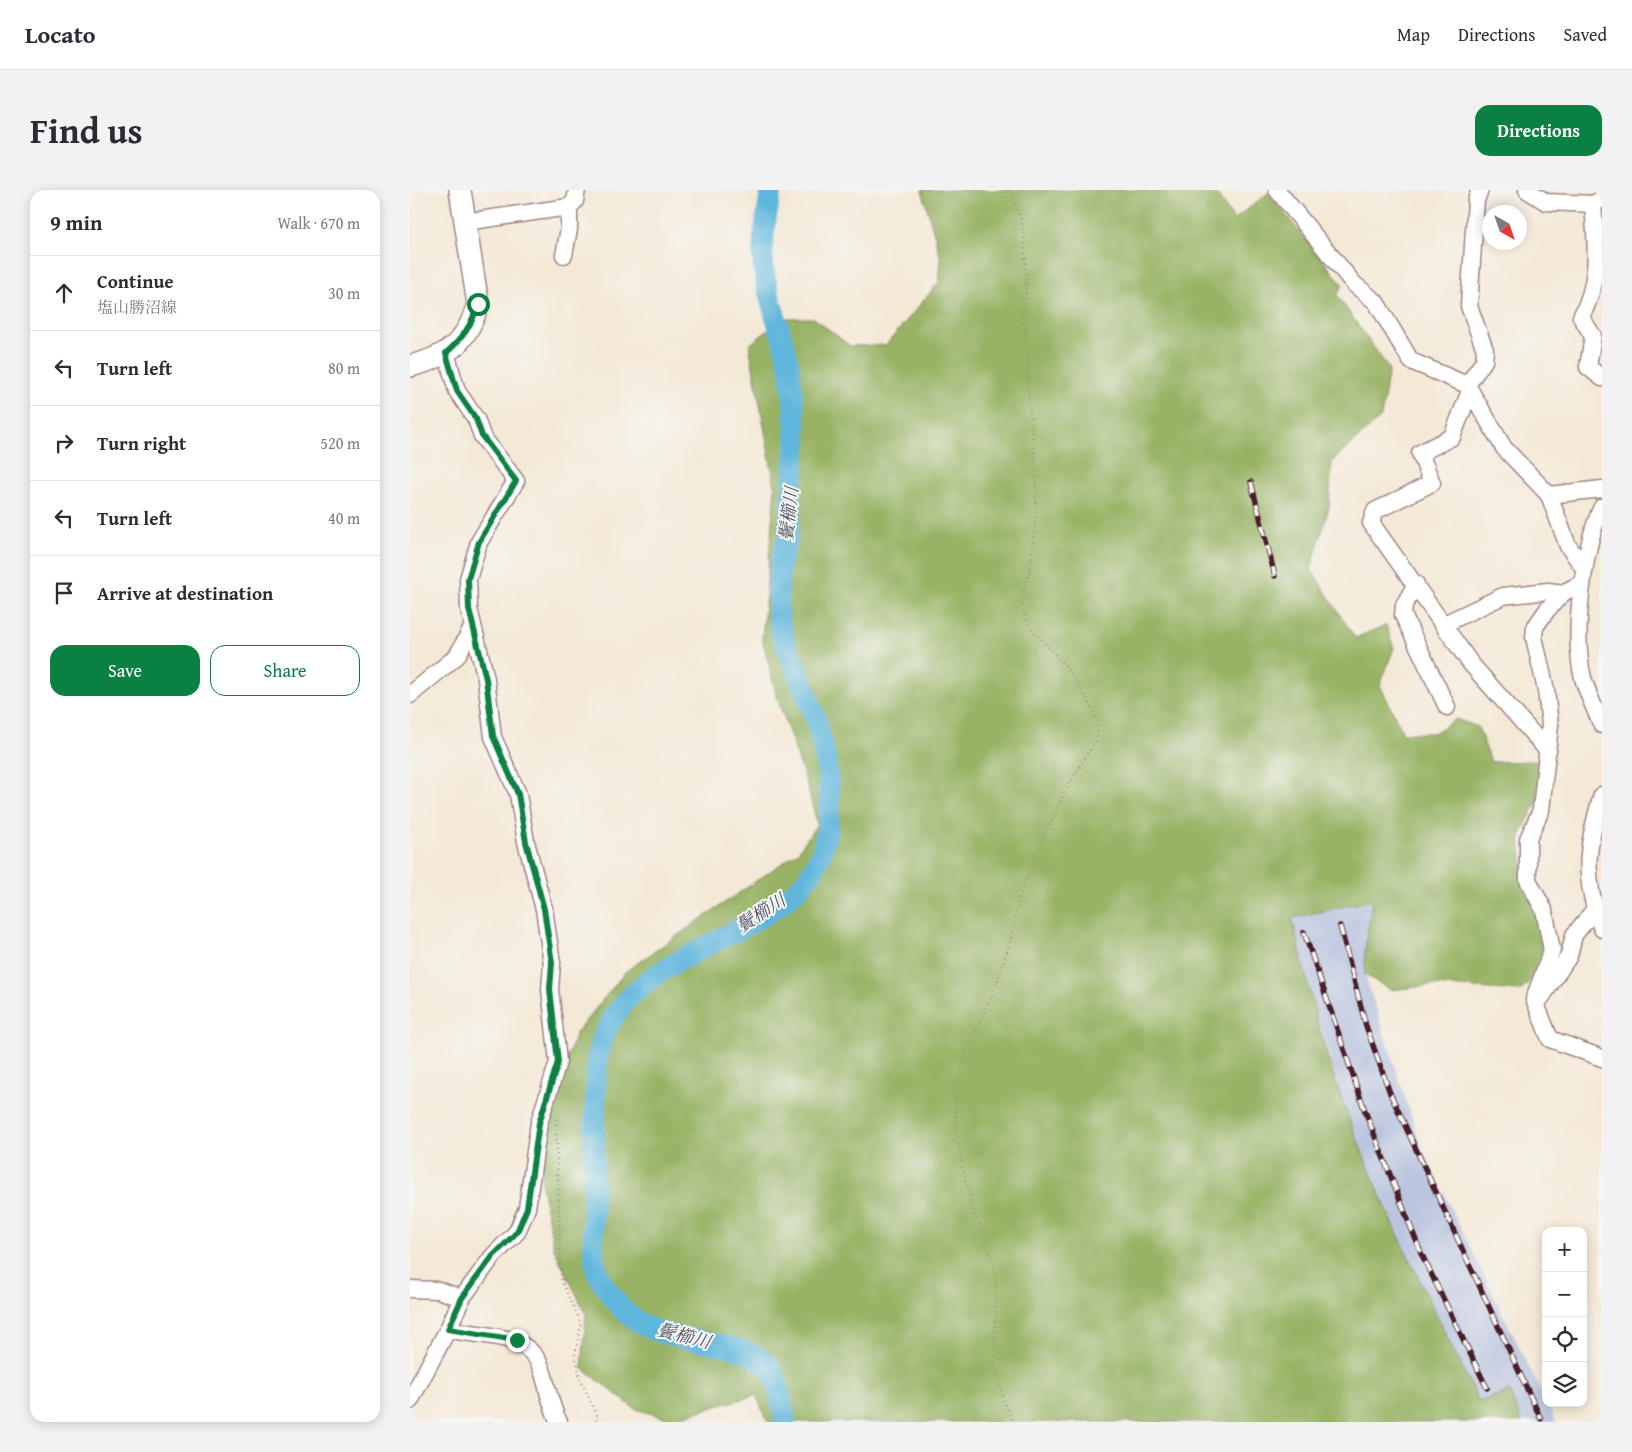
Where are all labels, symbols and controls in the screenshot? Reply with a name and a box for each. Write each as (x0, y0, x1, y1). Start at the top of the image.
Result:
text: Locato (25, 17, 96, 52)
text: Map (1397, 21, 1430, 48)
text: Directions (1458, 21, 1535, 48)
text: Saved (1563, 21, 1607, 48)
text: Find us (30, 105, 143, 156)
button: Directions (1475, 105, 1602, 156)
north arrow (1482, 205, 1527, 250)
text: 9 min (50, 207, 102, 238)
text: Walk · 670 m (277, 211, 360, 235)
text: Continue (97, 267, 174, 295)
icon: ahead (50, 279, 78, 307)
text: 30 m (328, 281, 360, 305)
route start (467, 293, 490, 316)
text: 塩山勝沼線 (97, 295, 177, 319)
icon: left (50, 354, 78, 382)
text: Turn left (97, 354, 172, 382)
text: 80 m (328, 356, 360, 380)
icon: right (50, 429, 78, 457)
text: Turn right (97, 429, 186, 457)
text: 520 m (320, 431, 360, 455)
water label: 鬢櫛川 (772, 484, 805, 542)
icon: left (50, 504, 78, 532)
text: Turn left (97, 504, 172, 532)
text: 40 m (328, 506, 360, 530)
icon: arrive (50, 579, 78, 607)
text: Arrive at destination (97, 579, 273, 607)
button: Save (50, 645, 200, 696)
button: Share (210, 645, 360, 696)
water label: 鬢櫛川 (731, 885, 792, 939)
map controls (1542, 1227, 1587, 1407)
button: + (1542, 1227, 1587, 1272)
button: − (1542, 1272, 1587, 1317)
water label: 鬢櫛川 (655, 1315, 716, 1356)
button: locate (1542, 1317, 1587, 1362)
route end (506, 1329, 529, 1352)
button: layers (1542, 1362, 1587, 1407)

